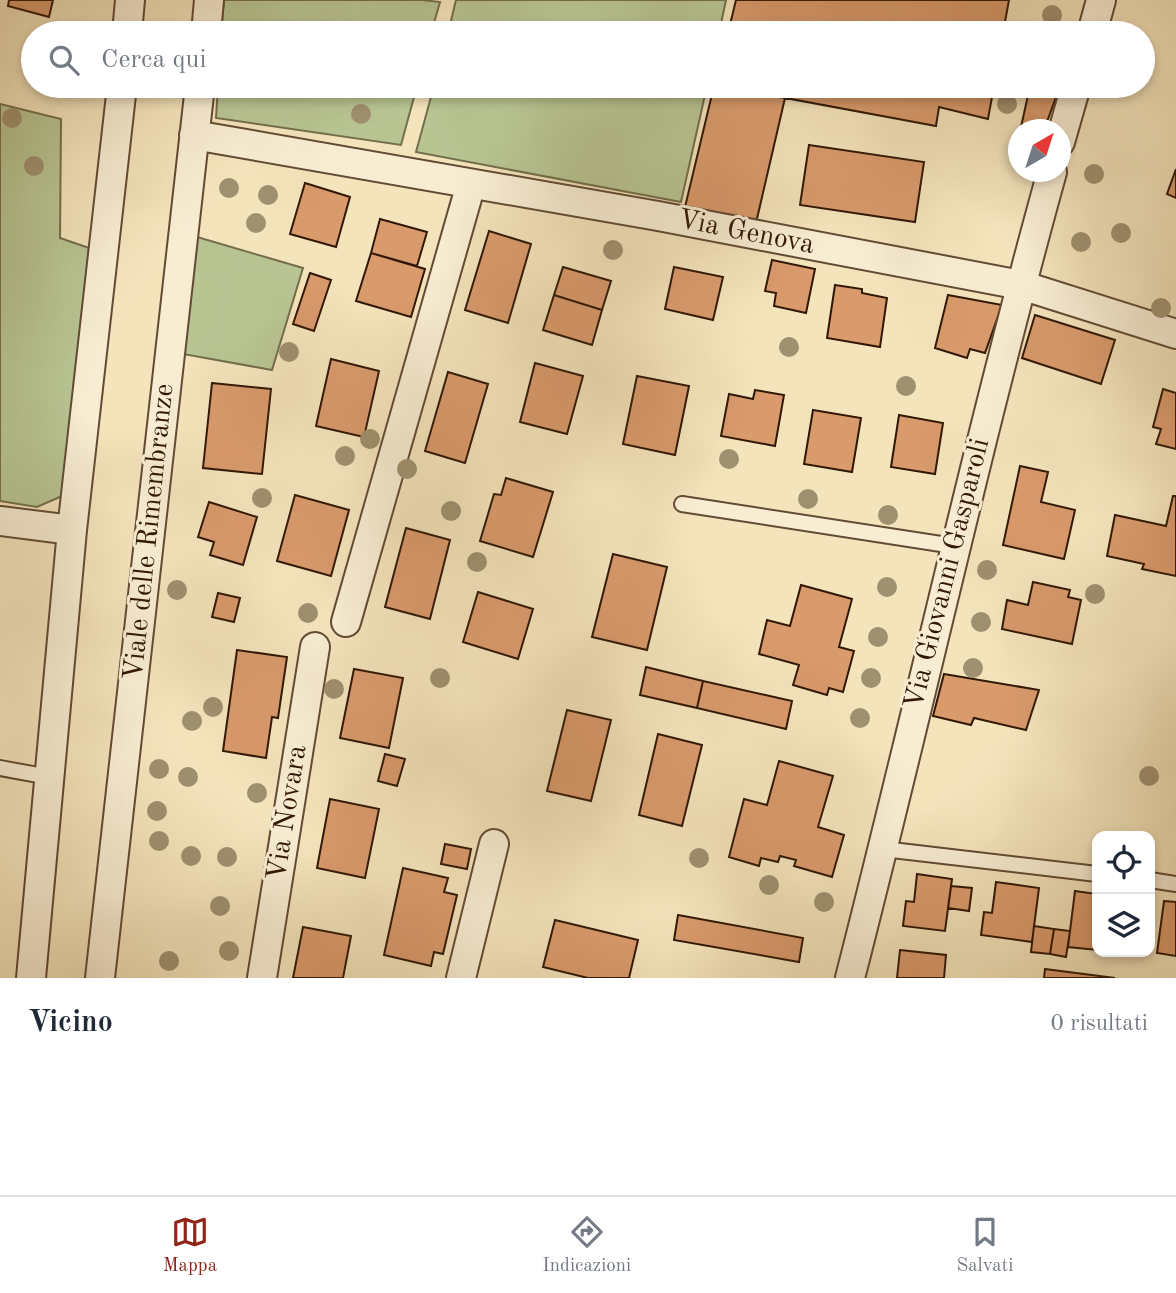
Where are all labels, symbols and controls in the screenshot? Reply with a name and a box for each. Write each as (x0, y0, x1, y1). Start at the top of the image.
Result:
search box (21, 21, 1155, 98)
icon: search (45, 41, 83, 79)
text: Cerca qui (101, 47, 206, 73)
north arrow (1008, 119, 1071, 182)
street label: Via Genova (675, 206, 817, 260)
street label: Viale delle Rimembranze (120, 382, 180, 682)
street label: Via Giovanni Gasparoli (901, 436, 995, 712)
street label: Via Novara (263, 743, 313, 883)
map controls (1092, 831, 1155, 957)
button: locate (1092, 831, 1155, 894)
button: layers (1092, 894, 1155, 957)
text: Vicino (28, 1008, 113, 1038)
text: 0 risultati (1050, 1012, 1148, 1035)
tab: Mappa (163, 1213, 217, 1278)
tab: Indicazioni (542, 1213, 631, 1278)
tab: Salvati (956, 1213, 1013, 1278)

